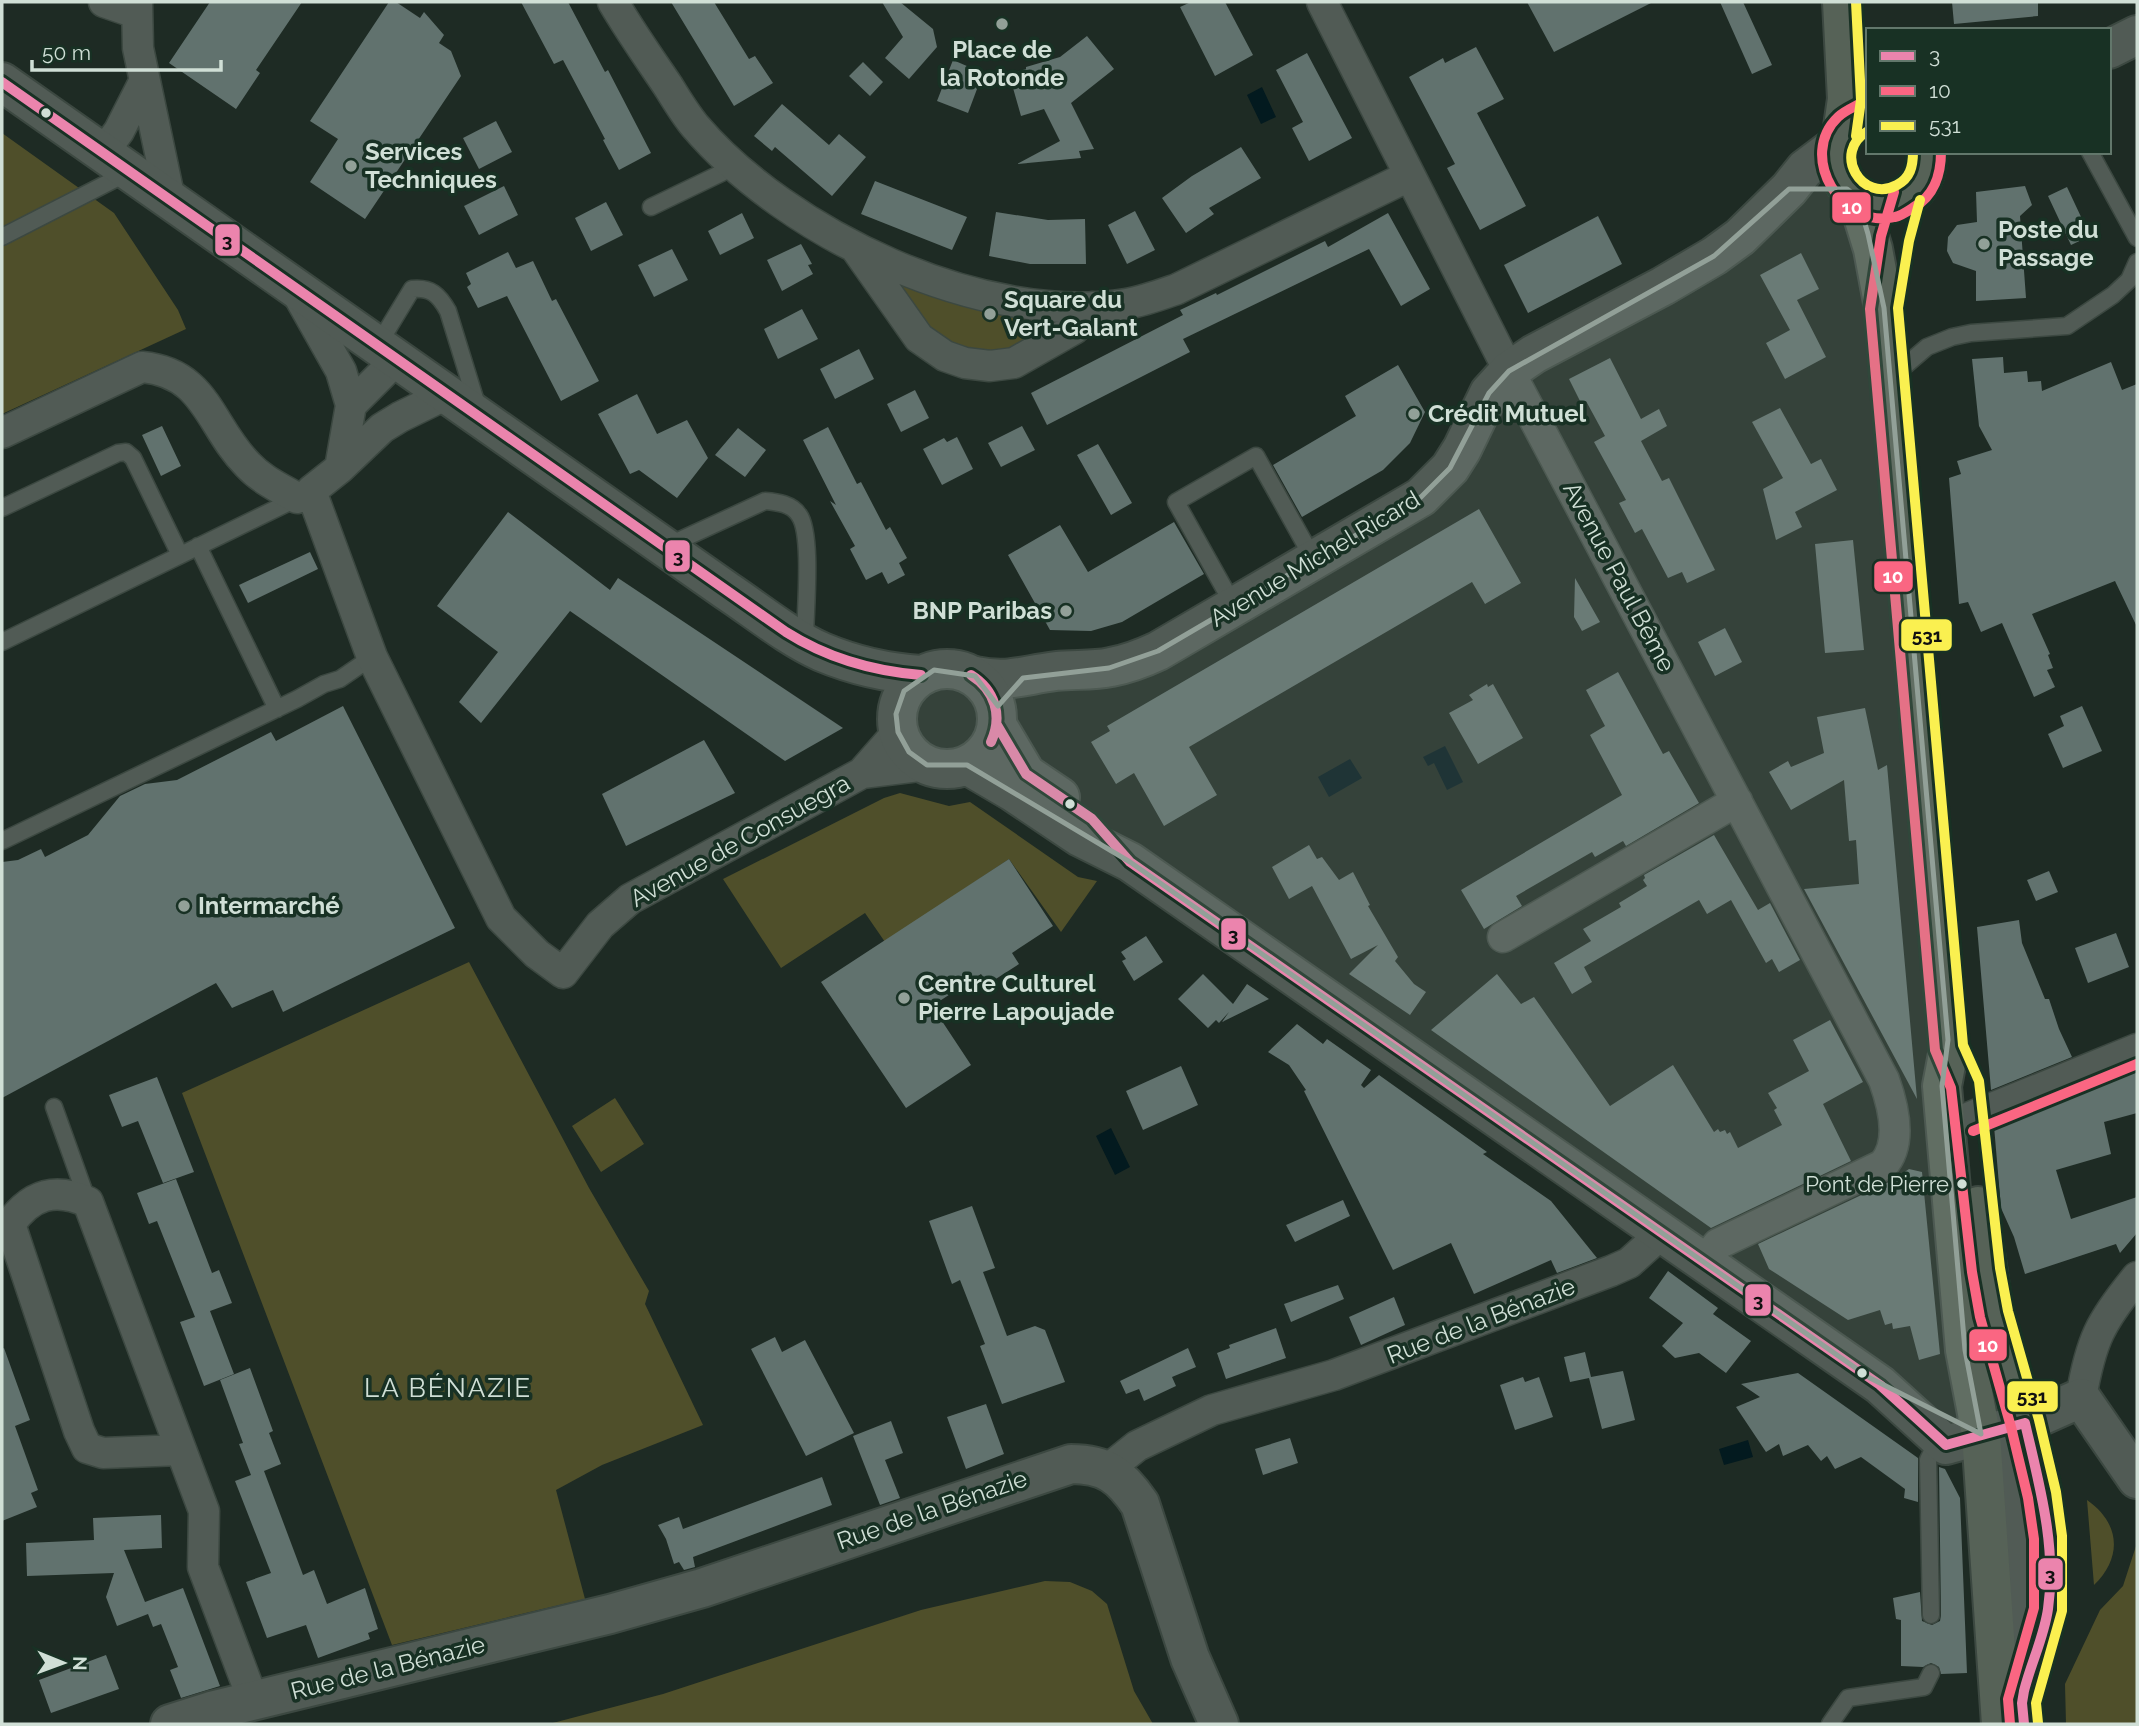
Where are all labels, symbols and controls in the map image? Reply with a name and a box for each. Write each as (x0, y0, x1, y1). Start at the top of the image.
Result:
marker: Place de la Rotonde (994, 16, 1010, 32)
scale bar (32, 28, 220, 72)
legend (1866, 28, 2111, 154)
place label: Place de la Rotonde (940, 35, 1064, 92)
text: 50 m (42, 40, 91, 65)
text: 3 (1929, 43, 1940, 68)
text: 10 (1929, 78, 1951, 103)
unlabelled marker (39, 106, 53, 120)
text: 531 (1929, 113, 1961, 138)
place label: Services Techniques (365, 137, 497, 194)
marker: Services Techniques (343, 158, 359, 174)
line badge: 10 (1831, 191, 1872, 224)
text: 10 (1841, 196, 1863, 218)
place label: Poste du Passage (1998, 215, 2099, 272)
line badge: 3 (214, 223, 241, 257)
text: 3 (222, 229, 232, 251)
marker: Poste du Passage (1976, 236, 1992, 252)
place label: Square du Vert-Galant (1004, 285, 1138, 342)
marker: Square du Vert-Galant (982, 306, 998, 322)
place label: Crédit Mutuel (1428, 399, 1587, 428)
marker: Crédit Mutuel (1406, 406, 1422, 422)
street label: Avenue Paul Bême (1557, 477, 1682, 677)
street label: Avenue Michel Ricard (1204, 484, 1425, 633)
line badge: 3 (664, 539, 691, 573)
text: 3 (673, 545, 683, 567)
line badge: 10 (1873, 560, 1914, 593)
text: 10 (1882, 565, 1904, 587)
place label: BNP Paribas (912, 596, 1052, 625)
marker: BNP Paribas (1058, 603, 1074, 619)
line badge: 531 (1900, 618, 1953, 652)
text: 531 (1912, 624, 1942, 646)
street label: Avenue de Consuegra (625, 768, 855, 913)
unlabelled marker (1063, 797, 1077, 811)
place label: Intermarché (198, 891, 340, 920)
marker: Intermarché (176, 898, 192, 914)
line badge: 3 (1220, 917, 1247, 951)
text: 3 (1228, 923, 1238, 945)
place label: Centre Culturel Pierre Lapoujade (918, 969, 1114, 1026)
marker: Centre Culturel Pierre Lapoujade (896, 990, 912, 1006)
place label: Pont de Pierre (1805, 1171, 1949, 1197)
marker: Pont de Pierre (1955, 1177, 1969, 1191)
street label: Rue de la Bénazie (1383, 1271, 1579, 1370)
line badge: 3 (1744, 1283, 1772, 1317)
text: 3 (1753, 1289, 1763, 1311)
line badge: 10 (1968, 1328, 2008, 1362)
text: 10 (1977, 1334, 1999, 1356)
unlabelled marker (1855, 1366, 1869, 1380)
district label: LA BÉNAZIE (364, 1373, 532, 1403)
line badge: 531 (2006, 1380, 2059, 1413)
text: 531 (2017, 1385, 2047, 1407)
street label: Rue de la Bénazie (833, 1463, 1031, 1556)
line badge: 3 (2037, 1557, 2064, 1591)
text: 3 (2045, 1563, 2055, 1585)
north arrow (28, 1628, 98, 1698)
street label: Rue de la Bénazie (288, 1629, 488, 1706)
text: N (69, 1656, 91, 1671)

